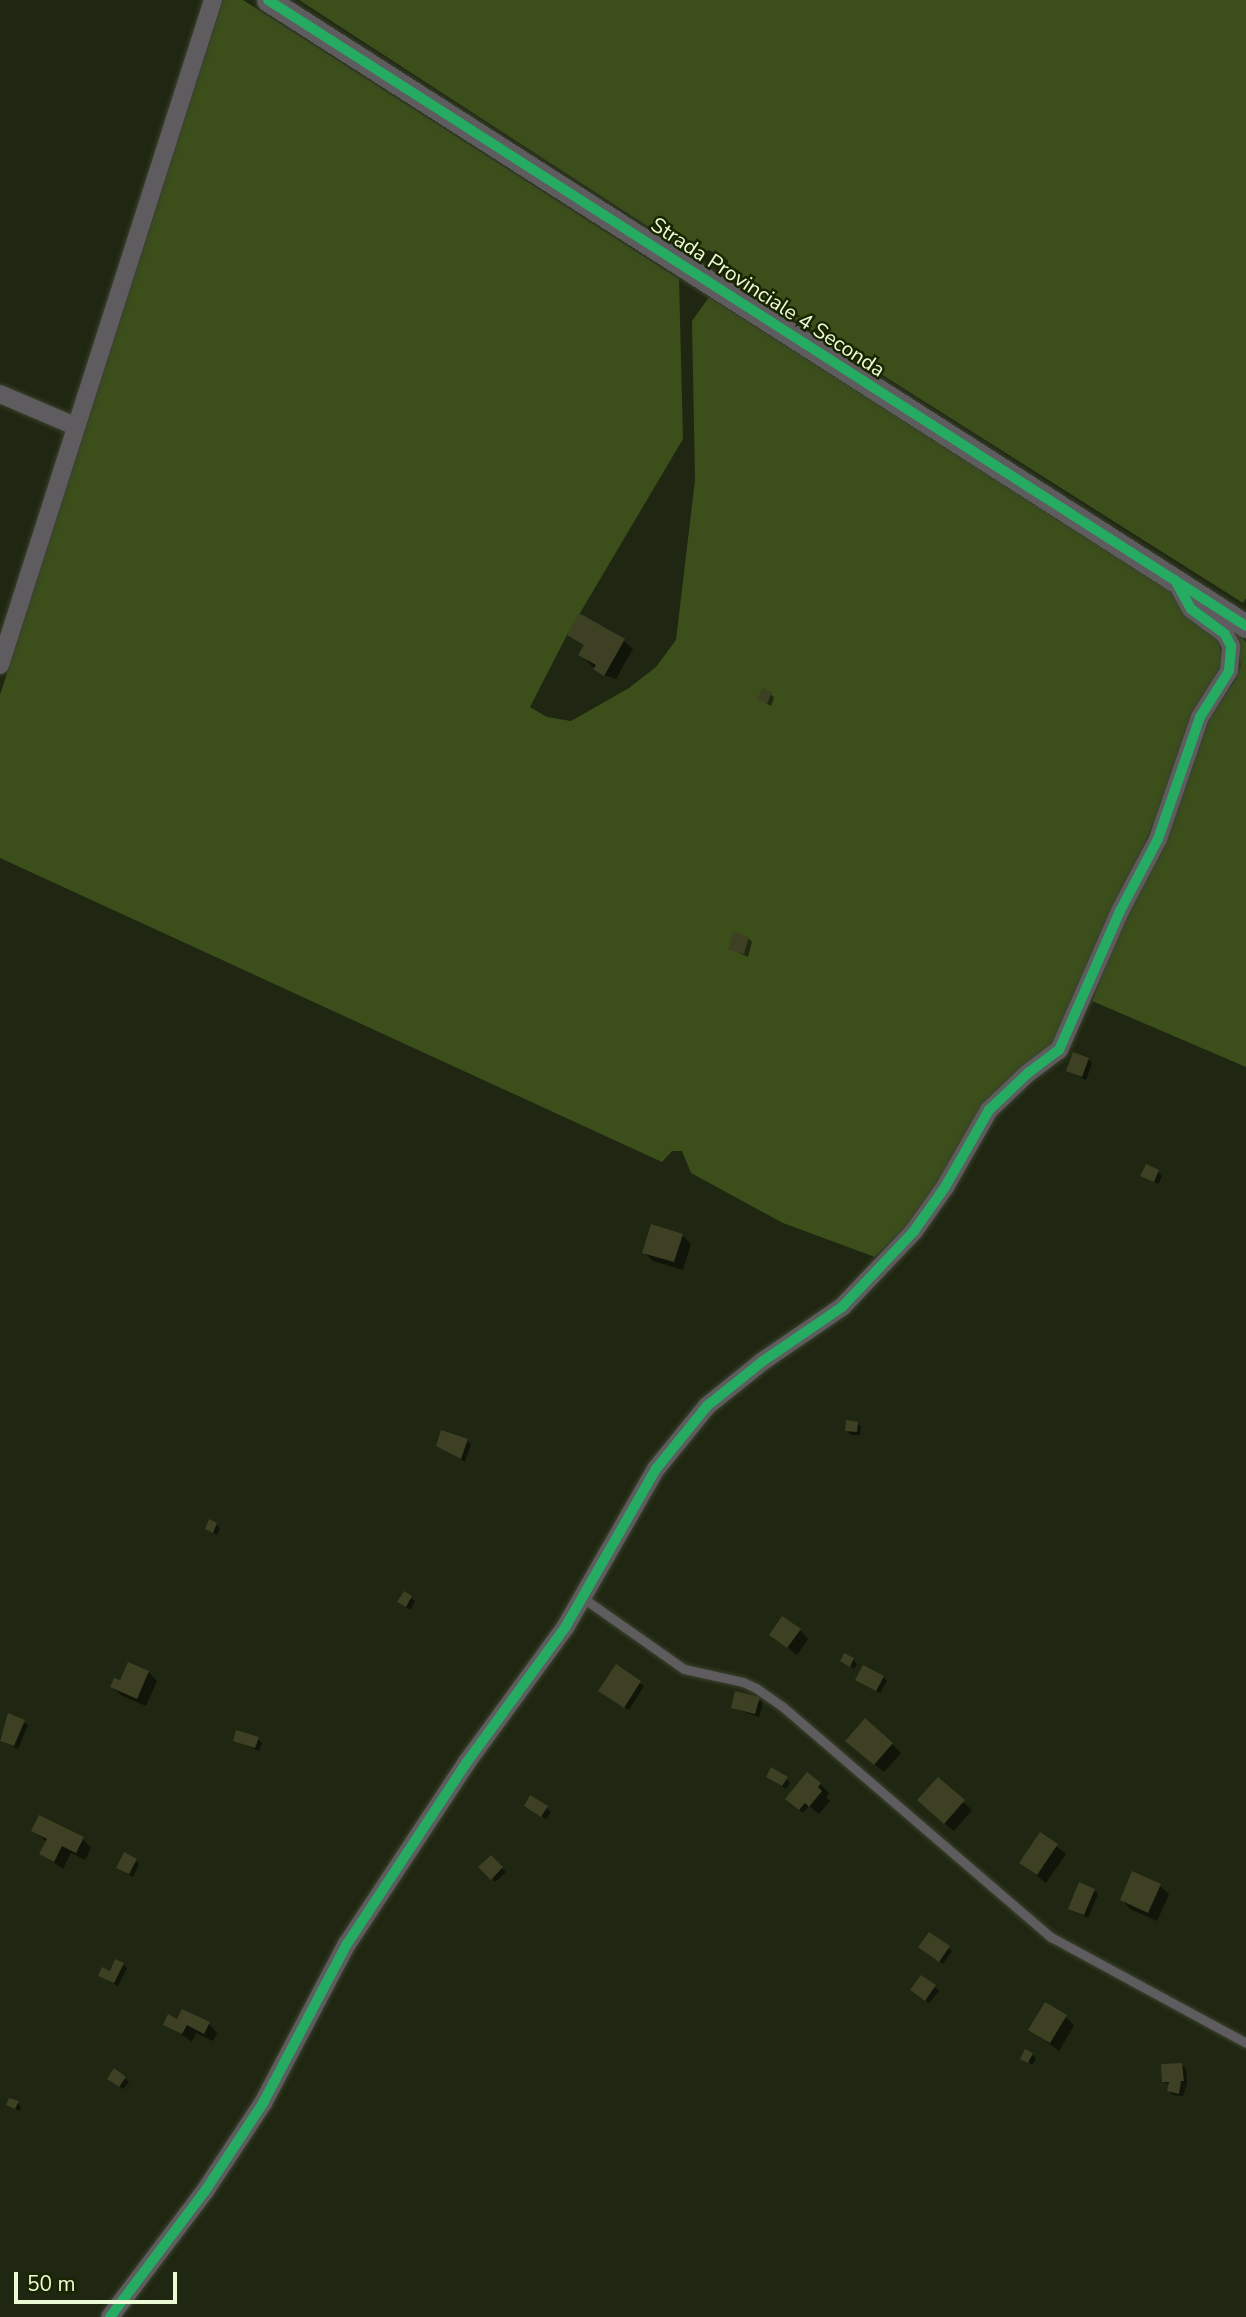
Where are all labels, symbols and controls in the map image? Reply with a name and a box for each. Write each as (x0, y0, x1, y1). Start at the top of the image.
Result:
street label: Strada Provinciale 4 Seconda (646, 212, 890, 382)
scale bar (18, 2258, 180, 2302)
text: 50 m (27, 2270, 76, 2298)

